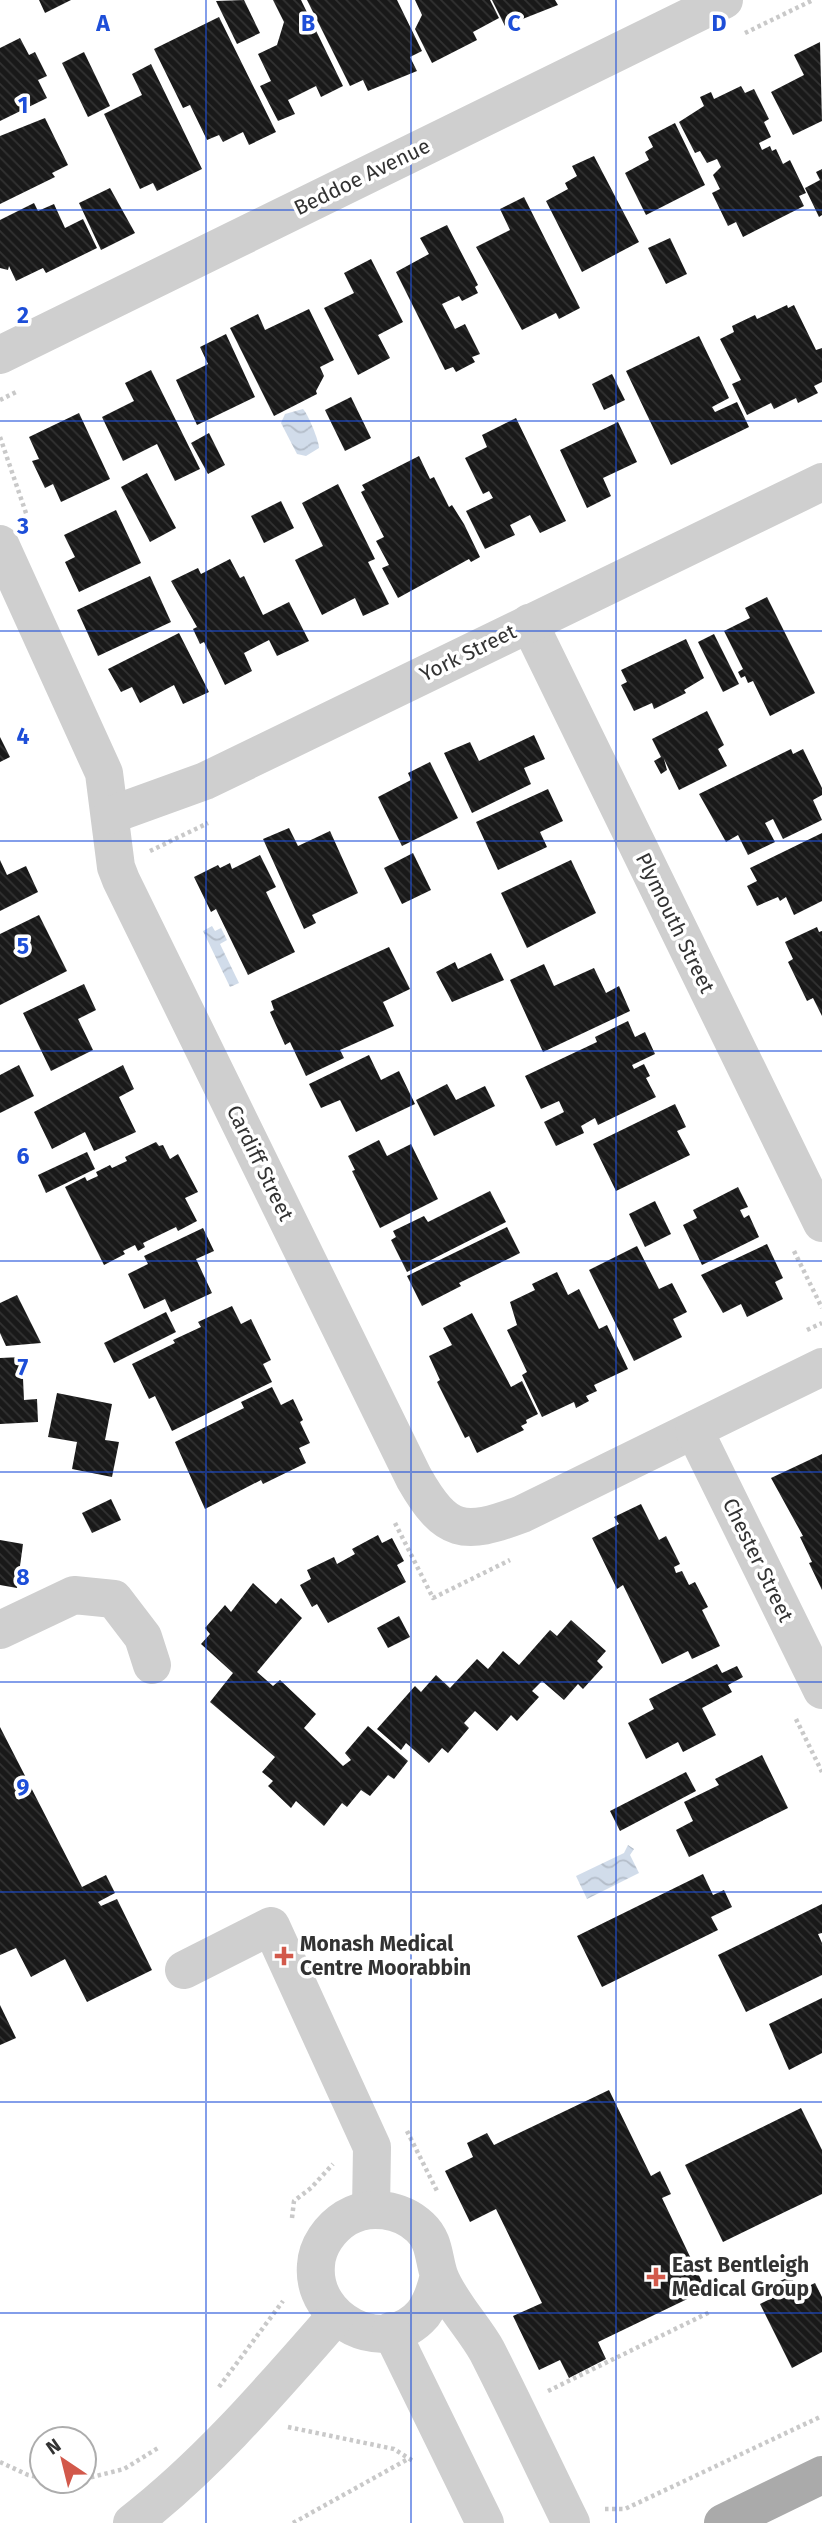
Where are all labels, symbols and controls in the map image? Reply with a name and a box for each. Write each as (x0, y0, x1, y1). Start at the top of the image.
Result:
text: A (95, 9, 110, 37)
text: B (301, 9, 315, 37)
text: C (507, 9, 521, 37)
text: D (712, 9, 727, 37)
text: 1 (18, 91, 28, 119)
street label: Beddoe Avenue (290, 133, 434, 221)
text: 2 (17, 301, 29, 329)
text: 3 (16, 512, 29, 540)
street label: York Street (416, 618, 521, 687)
text: 4 (17, 722, 30, 750)
street label: Plymouth Street (630, 848, 720, 998)
text: 5 (17, 932, 29, 960)
street label: Cardiff Street (221, 1101, 299, 1225)
text: 6 (17, 1142, 30, 1170)
text: 7 (18, 1353, 29, 1381)
street label: Chester Street (717, 1494, 799, 1626)
text: 8 (16, 1563, 30, 1591)
text: 9 (17, 1773, 30, 1801)
place label: Monash Medical Centre Moorabbin (300, 1931, 471, 1981)
marker: Monash Medical Centre Moorabbin (274, 1946, 294, 1966)
place label: East Bentleigh Medical Group (672, 2252, 809, 2302)
marker: East Bentleigh Medical Group (646, 2267, 666, 2287)
north arrow (28, 2425, 98, 2495)
text: N (42, 2433, 65, 2460)

